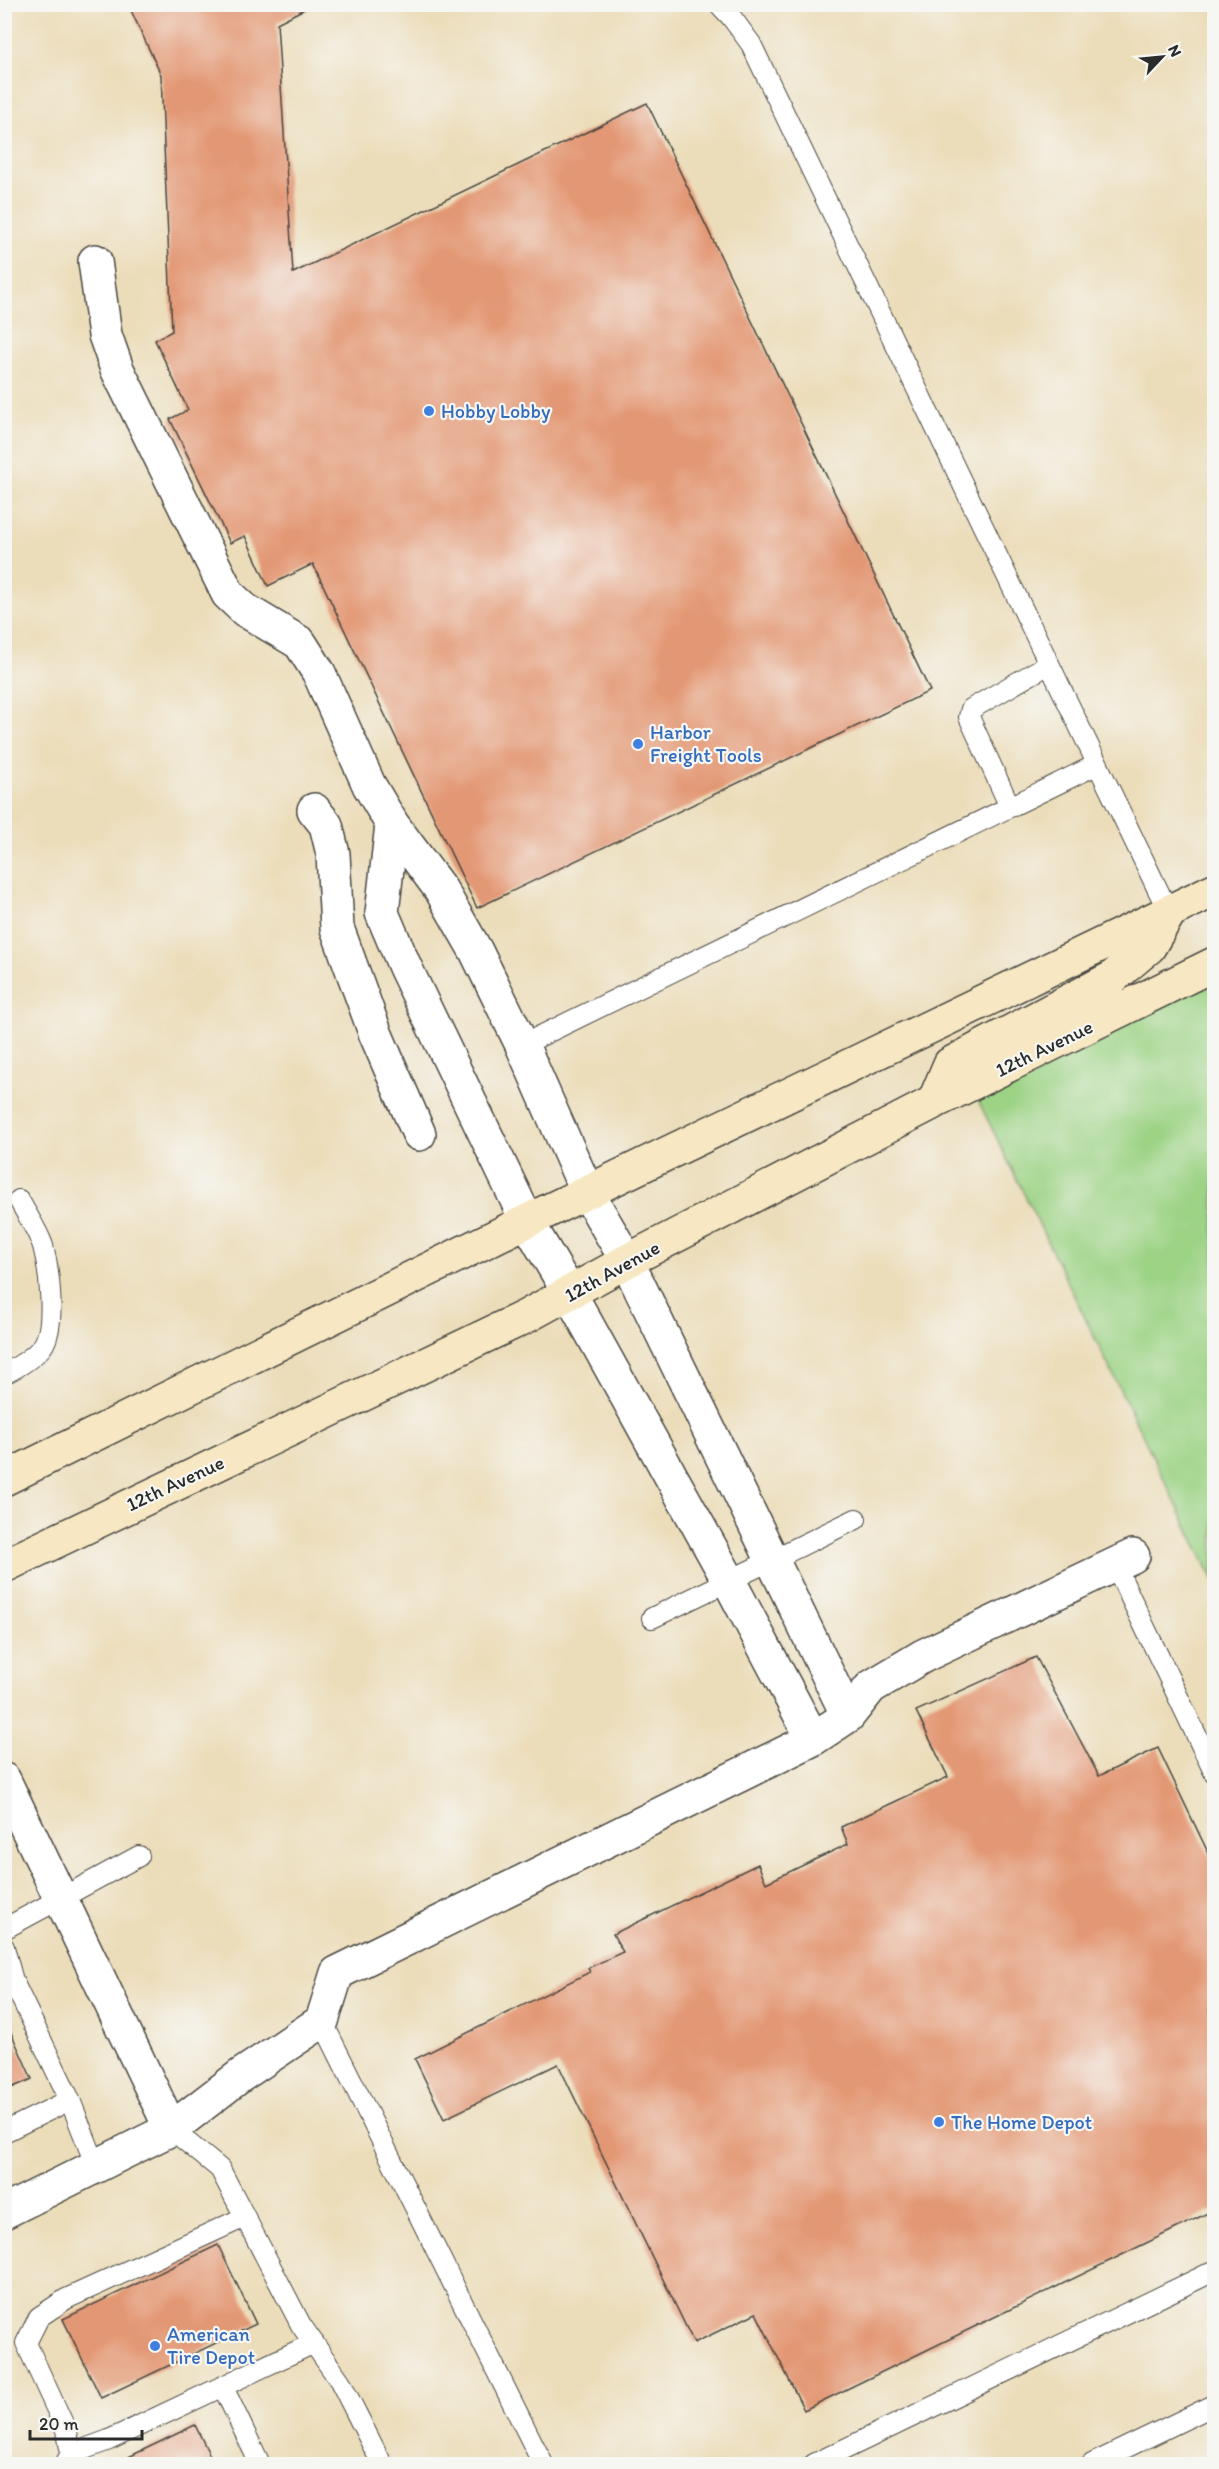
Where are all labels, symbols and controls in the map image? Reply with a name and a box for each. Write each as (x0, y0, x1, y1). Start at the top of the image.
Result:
north arrow (1132, 27, 1192, 87)
text: N (1164, 42, 1186, 60)
place label: Hobby Lobby (441, 399, 551, 423)
marker: Hobby Lobby (422, 404, 436, 418)
place label: Harbor Freight Tools (650, 720, 762, 767)
marker: Harbor Freight Tools (631, 737, 645, 751)
street label: 12th Avenue (991, 1014, 1097, 1082)
street label: 12th Avenue (560, 1235, 664, 1307)
street label: 12th Avenue (122, 1450, 228, 1516)
place label: The Home Depot (951, 2110, 1092, 2134)
marker: The Home Depot (932, 2115, 946, 2129)
place label: American Tire Depot (167, 2322, 255, 2369)
marker: American Tire Depot (148, 2339, 162, 2353)
scale bar (30, 2403, 142, 2441)
text: 20 m (39, 2413, 79, 2435)

